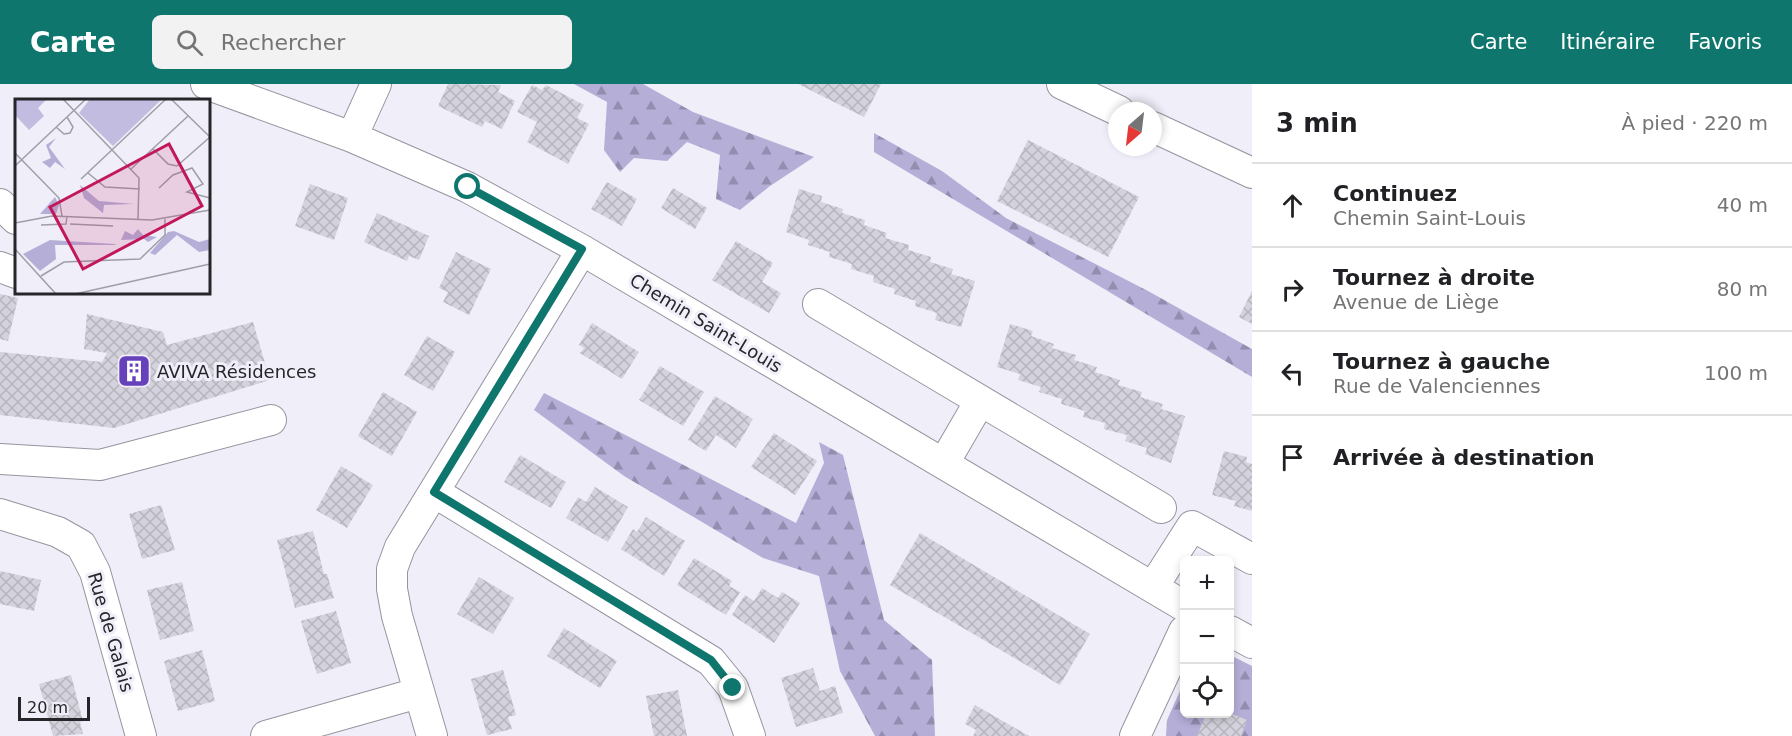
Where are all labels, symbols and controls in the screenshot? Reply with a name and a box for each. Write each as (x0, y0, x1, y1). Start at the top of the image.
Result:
search box (152, 15, 572, 69)
text: Carte (30, 26, 116, 59)
icon: search (173, 26, 206, 59)
text: Rechercher (221, 30, 345, 55)
text: Carte (1470, 30, 1527, 54)
text: Itinéraire (1560, 30, 1655, 54)
text: Favoris (1688, 30, 1762, 54)
inset map (15, 99, 210, 294)
north arrow (1108, 102, 1162, 156)
text: 3 min (1276, 108, 1358, 138)
text: À pied · 220 m (1622, 111, 1768, 135)
route start (454, 173, 480, 199)
text: Continuez (1333, 181, 1457, 206)
icon: ahead (1276, 189, 1309, 222)
text: 40 m (1717, 193, 1768, 217)
text: Chemin Saint-Louis (1333, 206, 1526, 230)
text: Tournez à droite (1333, 265, 1535, 290)
street label: Chemin Saint-Louis (626, 269, 786, 377)
icon: right (1276, 273, 1309, 306)
text: 80 m (1717, 277, 1768, 301)
text: Avenue de Liège (1333, 290, 1499, 314)
text: Tournez à gauche (1333, 349, 1550, 374)
building icon: AVIVA Résidences (116, 353, 152, 389)
icon: left (1276, 357, 1309, 390)
place label: AVIVA Résidences (157, 361, 316, 382)
text: 100 m (1704, 361, 1768, 385)
text: Rue de Valenciennes (1333, 374, 1541, 398)
icon: arrive (1276, 441, 1309, 474)
text: Arrivée à destination (1333, 445, 1595, 470)
map controls (1180, 556, 1234, 718)
button: + (1180, 556, 1234, 610)
street label: Rue de Galais (84, 570, 138, 694)
button: − (1180, 610, 1234, 664)
button: locate (1180, 664, 1234, 718)
route end (719, 674, 745, 700)
scale bar (18, 694, 90, 722)
text: 20 m (27, 698, 68, 717)

